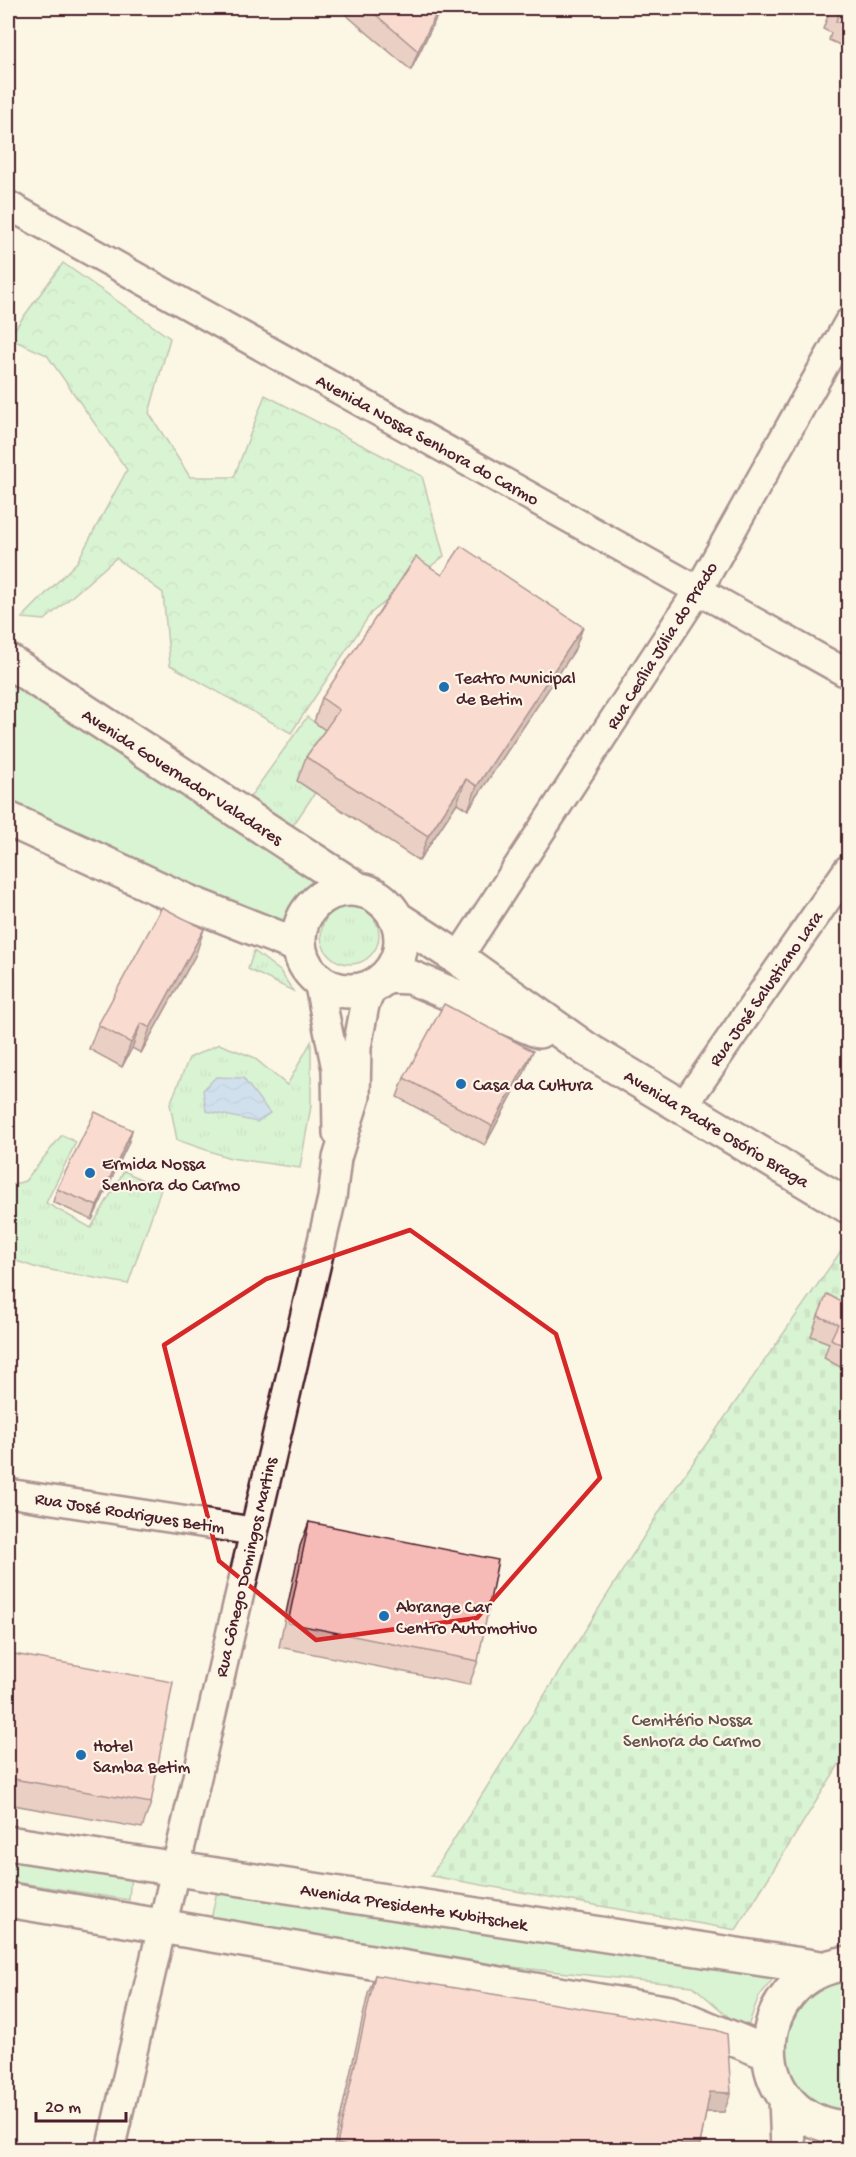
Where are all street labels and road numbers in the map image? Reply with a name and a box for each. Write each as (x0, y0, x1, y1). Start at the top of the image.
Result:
street label: Avenida Nossa Senhora do Carmo (312, 371, 542, 511)
street label: Rua Cecília Júlia do Prado (603, 559, 723, 734)
street label: Avenida Governador Valadares (77, 705, 287, 852)
street label: Rua José Salustiano Lara (705, 907, 829, 1071)
street label: Avenida Padre Osório Braga (619, 1067, 813, 1194)
street label: Rua Cônego Domingos Martins (212, 1454, 283, 1680)
street label: Rua José Rodrigues Betim (33, 1489, 226, 1540)
street label: Avenida Presidente Kubitschek (299, 1880, 530, 1937)

